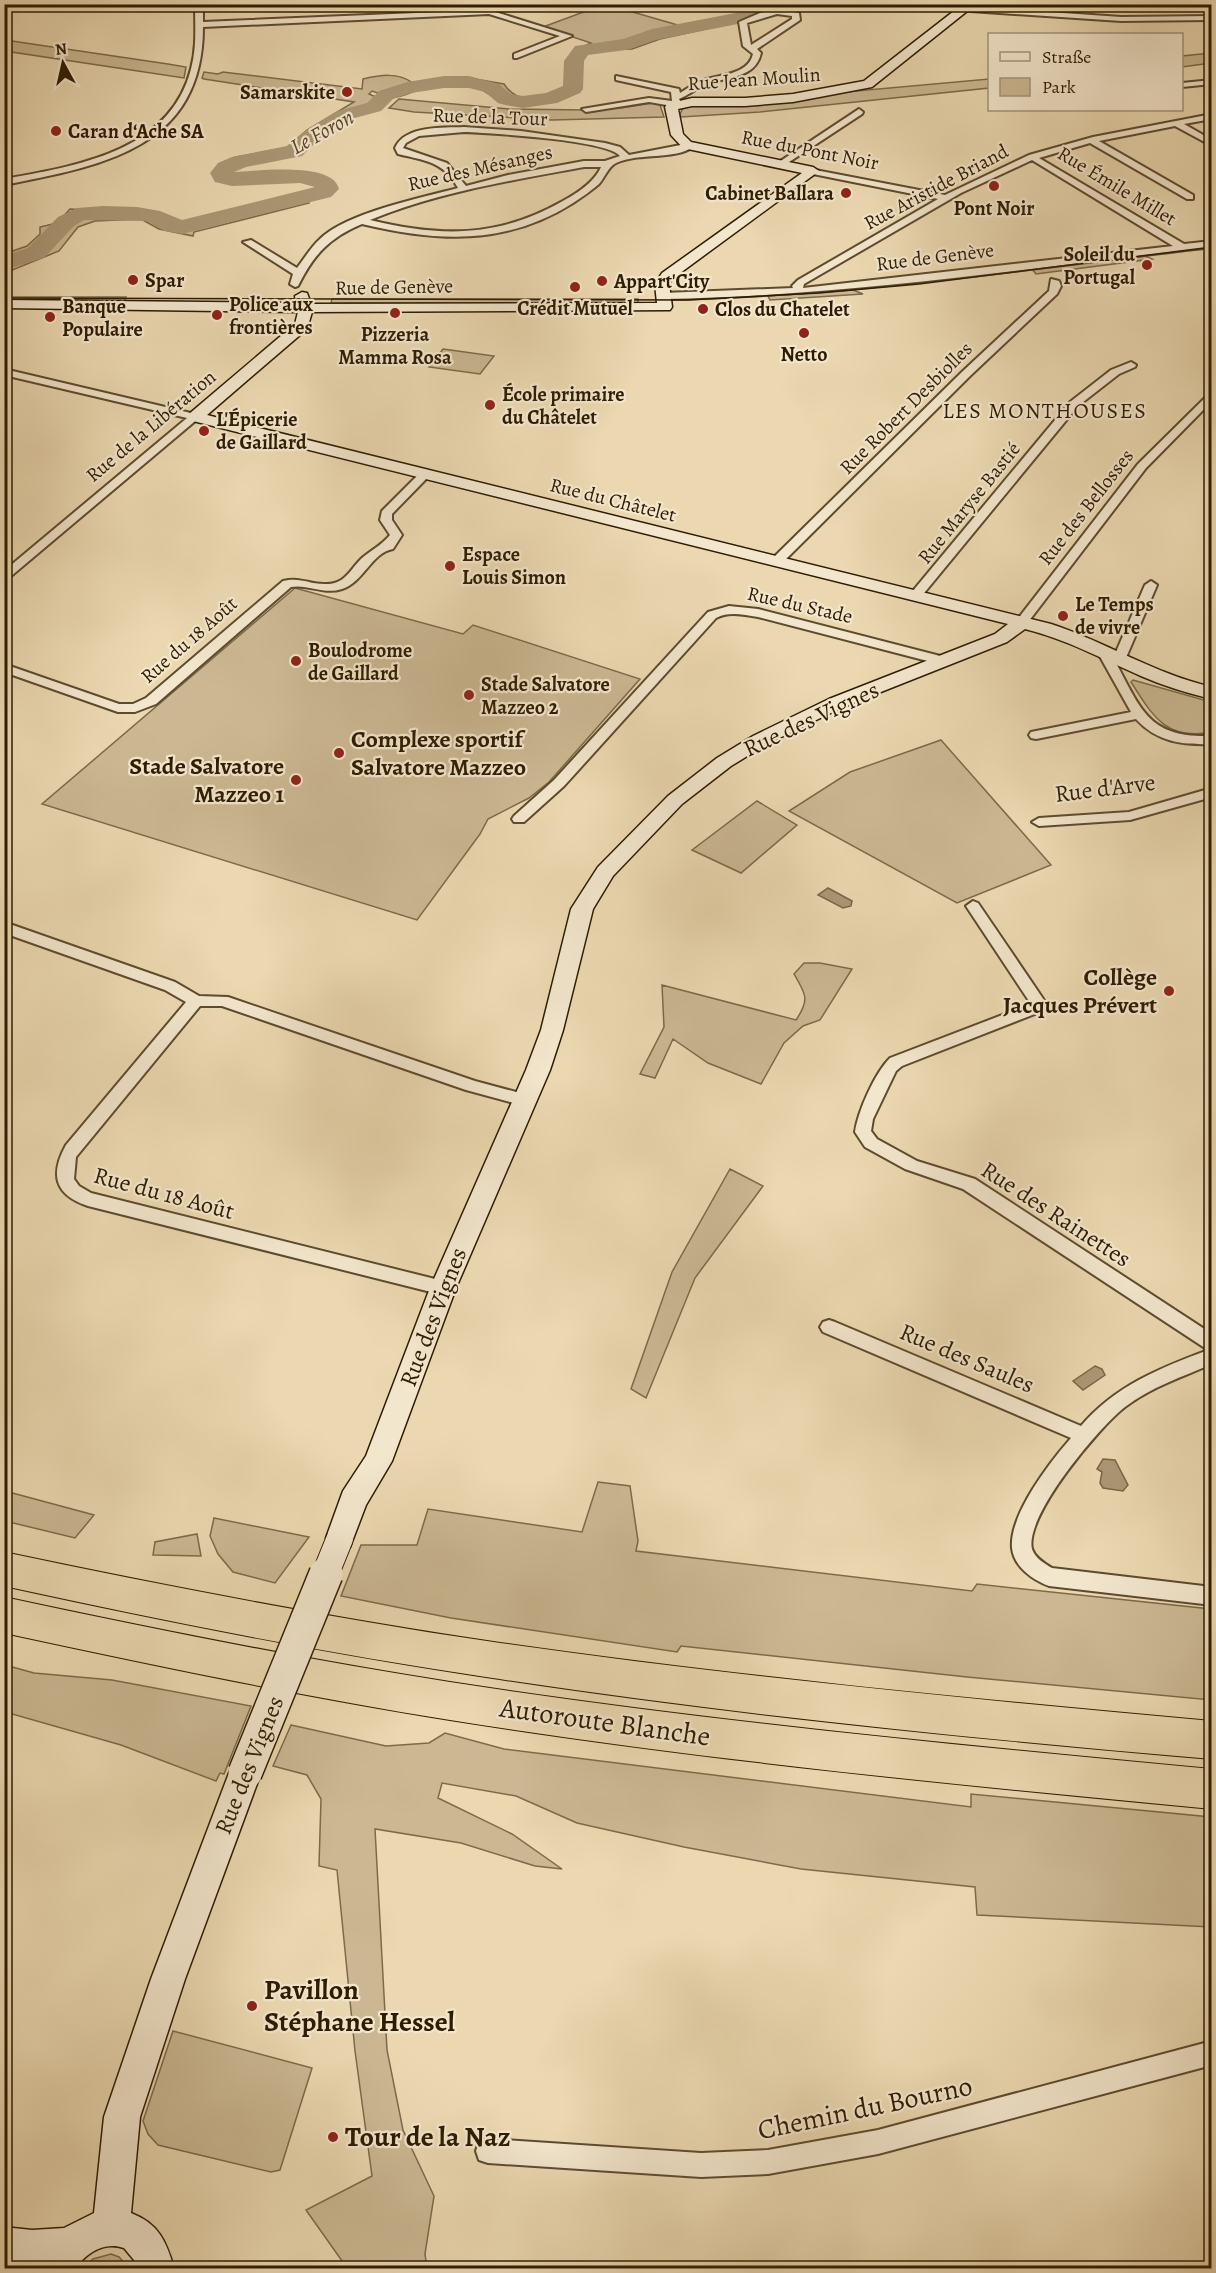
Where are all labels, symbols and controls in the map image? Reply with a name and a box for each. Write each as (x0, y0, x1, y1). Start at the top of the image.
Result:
north arrow (33, 33, 93, 93)
legend (988, 33, 1183, 111)
text: N (54, 37, 69, 61)
text: Straße (1042, 45, 1091, 69)
street label: Rue Jean Moulin (687, 61, 821, 97)
text: Park (1042, 75, 1076, 99)
place label: Samarskite (240, 79, 335, 106)
marker: Samarskite (340, 85, 354, 99)
street label: Rue de la Tour (432, 101, 548, 133)
water label: Le Foron (285, 102, 359, 162)
place label: Caran d‘Ache SA (68, 118, 204, 145)
street label: Rue du Pont Noir (739, 123, 881, 177)
marker: Caran d‘Ache SA (49, 124, 63, 138)
street label: Rue Aristide Briand (859, 137, 1013, 236)
street label: Rue des Mésanges (405, 138, 555, 198)
street label: Rue Émile Millet (1052, 140, 1182, 232)
marker: Pont Noir (987, 179, 1001, 193)
place label: Cabinet Ballara (705, 180, 834, 207)
marker: Cabinet Ballara (839, 186, 853, 200)
place label: Pont Noir (953, 195, 1035, 222)
street label: Rue de Genève (875, 236, 995, 278)
place label: Soleil du Portugal (1063, 241, 1136, 291)
marker: Soleil du Portugal (1140, 258, 1154, 272)
place label: Spar (145, 267, 184, 294)
place label: Appart'City (613, 268, 710, 295)
street label: Rue de Genève (335, 272, 453, 302)
marker: Spar (126, 273, 140, 287)
marker: Appart'City (595, 274, 609, 288)
marker: Crédit Mutuel (568, 280, 582, 294)
place label: Police aux frontières (229, 291, 313, 341)
place label: Banque Populaire (62, 293, 143, 343)
place label: Crédit Mutuel (517, 295, 633, 322)
place label: Clos du Chatelet (715, 296, 850, 323)
marker: Clos du Chatelet (696, 302, 710, 316)
marker: Pizzeria Mamma Rosa (388, 306, 402, 320)
marker: Police aux frontières (210, 308, 224, 322)
marker: Banque Populaire (43, 310, 57, 324)
place label: Pizzeria Mamma Rosa (338, 321, 452, 371)
marker: Netto (797, 326, 811, 340)
street label: Rue Robert Desbiolles (834, 336, 978, 480)
place label: Netto (781, 341, 828, 368)
street label: Rue de la Libération (80, 364, 222, 488)
place label: École primaire du Châtelet (502, 381, 625, 431)
district label: LES MONTHOUSES (943, 396, 1147, 426)
marker: École primaire du Châtelet (483, 398, 497, 412)
place label: L'Épicerie de Gaillard (216, 406, 307, 456)
marker: L'Épicerie de Gaillard (197, 424, 211, 438)
street label: Rue Maryse Bastié (911, 436, 1027, 570)
street label: Rue des Bellosses (1032, 443, 1140, 571)
street label: Rue du Châtelet (547, 471, 679, 529)
place label: Espace Louis Simon (462, 541, 566, 591)
marker: Espace Louis Simon (443, 559, 457, 573)
street label: Rue du Stade (745, 580, 855, 630)
street label: Rue du 18 Août (135, 590, 243, 690)
place label: Le Temps de vivre (1075, 591, 1154, 641)
marker: Le Temps de vivre (1056, 609, 1070, 623)
place label: Boulodrome de Gaillard (308, 637, 412, 687)
marker: Boulodrome de Gaillard (289, 654, 303, 668)
place label: Stade Salvatore Mazzeo 2 (481, 671, 610, 721)
street label: Rue des Vignes (738, 674, 884, 764)
marker: Stade Salvatore Mazzeo 2 (462, 688, 476, 702)
place label: Complexe sportif Salvatore Mazzeo (351, 723, 527, 783)
marker: Complexe sportif Salvatore Mazzeo (332, 746, 346, 760)
place label: Stade Salvatore Mazzeo 1 (129, 750, 284, 810)
street label: Rue d'Arve (1053, 766, 1157, 810)
marker: Stade Salvatore Mazzeo 1 (289, 773, 303, 787)
place label: Collège Jacques Prévert (1003, 961, 1157, 1021)
marker: Collège Jacques Prévert (1162, 984, 1176, 998)
street label: Rue des Rainettes (975, 1154, 1137, 1274)
street label: Rue du 18 Août (90, 1159, 238, 1227)
street label: Rue des Vignes (392, 1243, 474, 1391)
street label: Rue des Saules (895, 1315, 1039, 1401)
street label: Autoroute Blanche (496, 1688, 713, 1756)
street label: Rue des Vignes (207, 1691, 291, 1839)
place label: Pavillon Stéphane Hessel (264, 1971, 456, 2041)
marker: Pavillon Stéphane Hessel (245, 1999, 259, 2013)
street label: Chemin du Bourno (754, 2067, 976, 2149)
place label: Tour de la Naz (345, 2118, 511, 2156)
marker: Tour de la Naz (326, 2130, 340, 2144)

